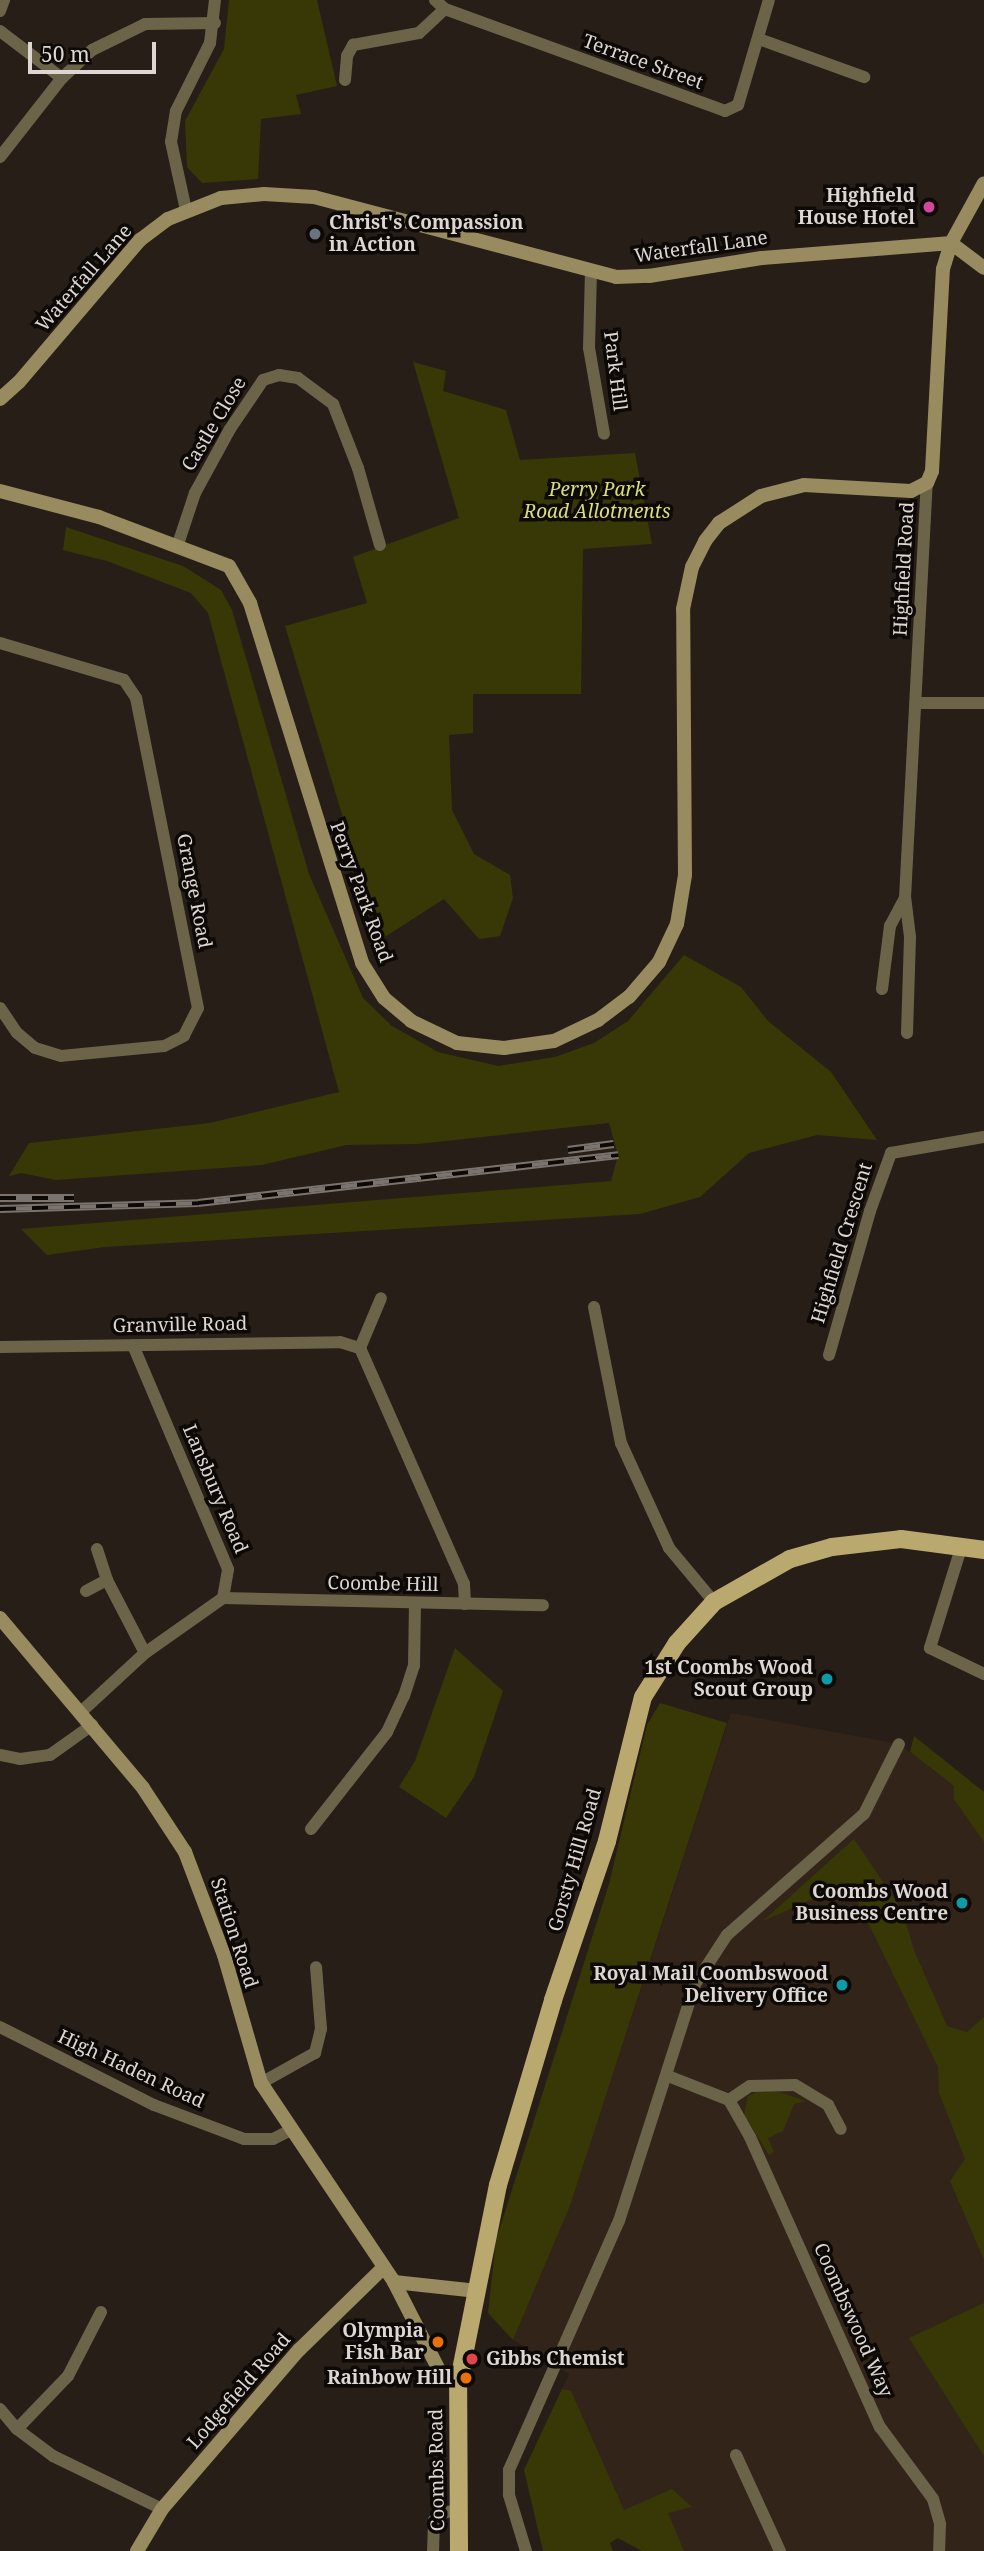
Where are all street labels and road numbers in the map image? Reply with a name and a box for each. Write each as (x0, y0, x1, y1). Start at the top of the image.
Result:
street label: Terrace Street (580, 30, 706, 94)
street label: Waterfall Lane (31, 220, 137, 336)
street label: Waterfall Lane (633, 226, 769, 268)
street label: Park Hill (599, 330, 631, 412)
street label: Castle Close (177, 373, 251, 475)
street label: Highfield Road (889, 501, 919, 637)
street label: Perry Park Road (325, 818, 397, 966)
street label: Grange Road (172, 832, 216, 950)
street label: Highfield Crescent (807, 1160, 877, 1326)
street label: Granville Road (112, 1312, 248, 1338)
street label: Lansbury Road (178, 1421, 252, 1557)
street label: Coombe Hill (327, 1572, 439, 1596)
street label: Gorsty Hill Road (544, 1786, 606, 1934)
street label: Station Road (205, 1875, 263, 1991)
street label: High Haden Road (54, 2025, 208, 2113)
street label: Coombswood Way (809, 2239, 897, 2401)
street label: Lodgefield Road (183, 2328, 295, 2454)
street label: Coombs Road (425, 2409, 449, 2531)

